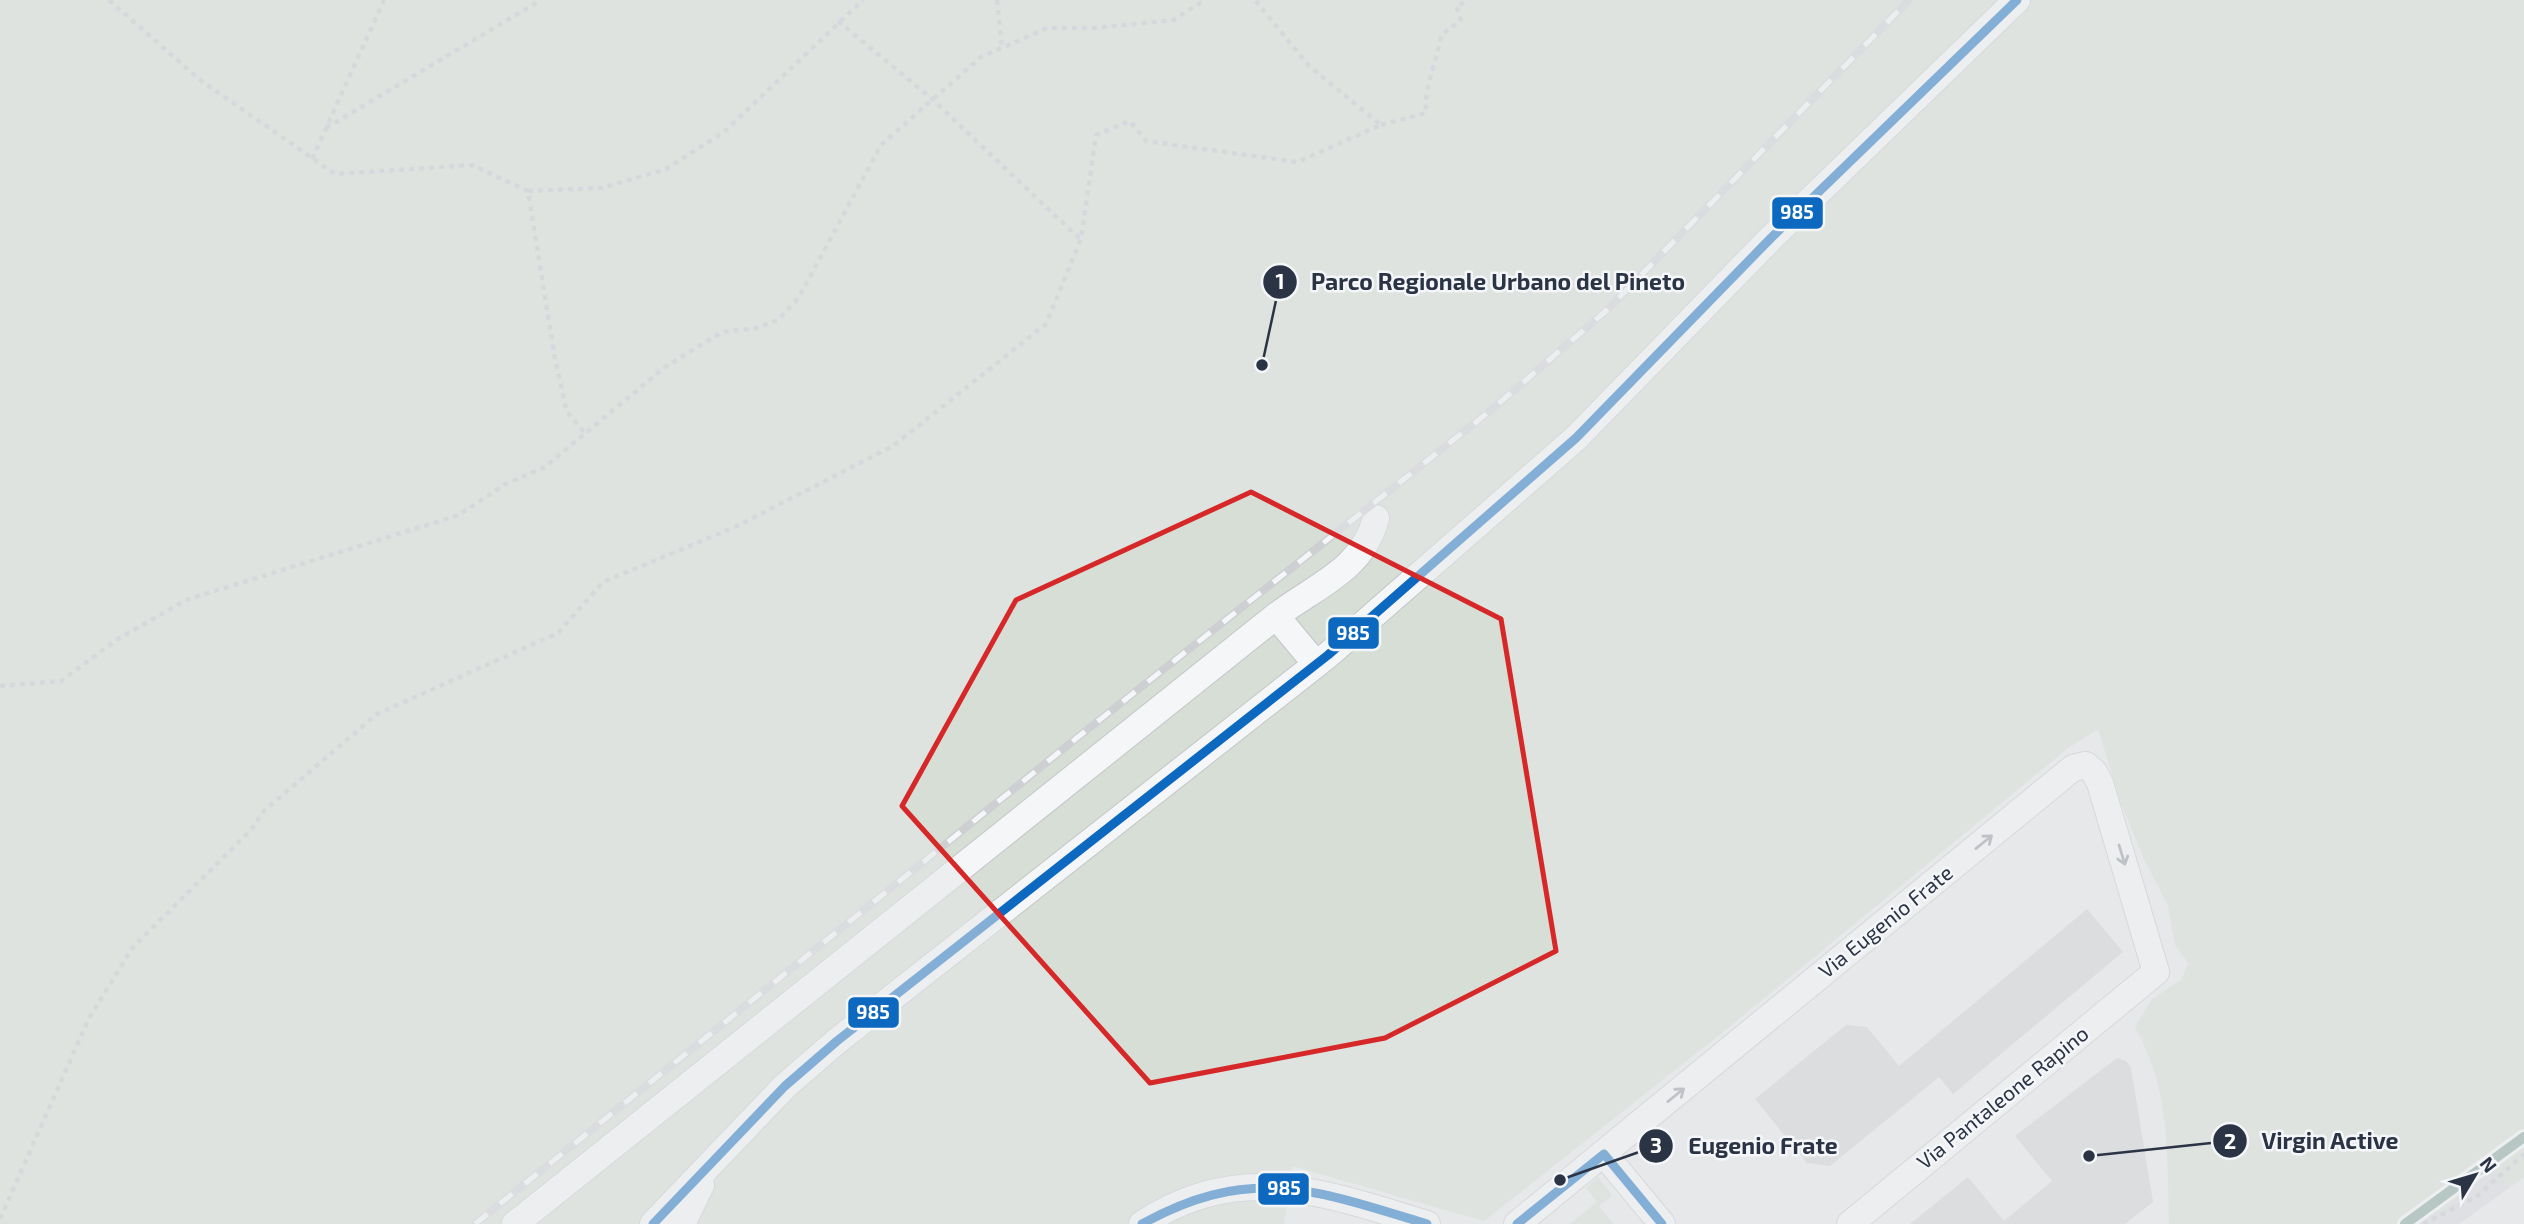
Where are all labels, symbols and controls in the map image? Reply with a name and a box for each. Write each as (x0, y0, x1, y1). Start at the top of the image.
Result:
line badge: 985 (1771, 196, 1824, 230)
text: 985 (1780, 200, 1814, 223)
callout: Parco Regionale Urbano del Pineto (1262, 260, 1700, 304)
text: Parco Regionale Urbano del Pineto (1311, 267, 1685, 295)
text: 1 (1275, 268, 1285, 293)
line badge: 985 (1327, 616, 1380, 650)
text: 985 (1336, 621, 1370, 644)
one-way arrow (1974, 834, 1992, 849)
one-way arrow (2116, 843, 2129, 865)
street label: Via Eugenio Frate (1813, 859, 1957, 982)
line badge: 985 (847, 996, 900, 1029)
text: 985 (856, 1000, 890, 1023)
street label: Via Pantaleone Rapino (1911, 1020, 2093, 1174)
one-way arrow (1666, 1087, 1684, 1103)
callout: Virgin Active (2212, 1119, 2413, 1163)
callout: Eugenio Frate (1639, 1124, 1851, 1168)
text: Virgin Active (2261, 1126, 2399, 1154)
text: 2 (2224, 1128, 2236, 1153)
text: Eugenio Frate (1688, 1131, 1838, 1159)
text: 3 (1650, 1132, 1662, 1157)
north arrow (2440, 1140, 2510, 1210)
text: N (2476, 1152, 2502, 1177)
line badge: 985 (1257, 1172, 1310, 1206)
text: 985 (1267, 1176, 1301, 1199)

